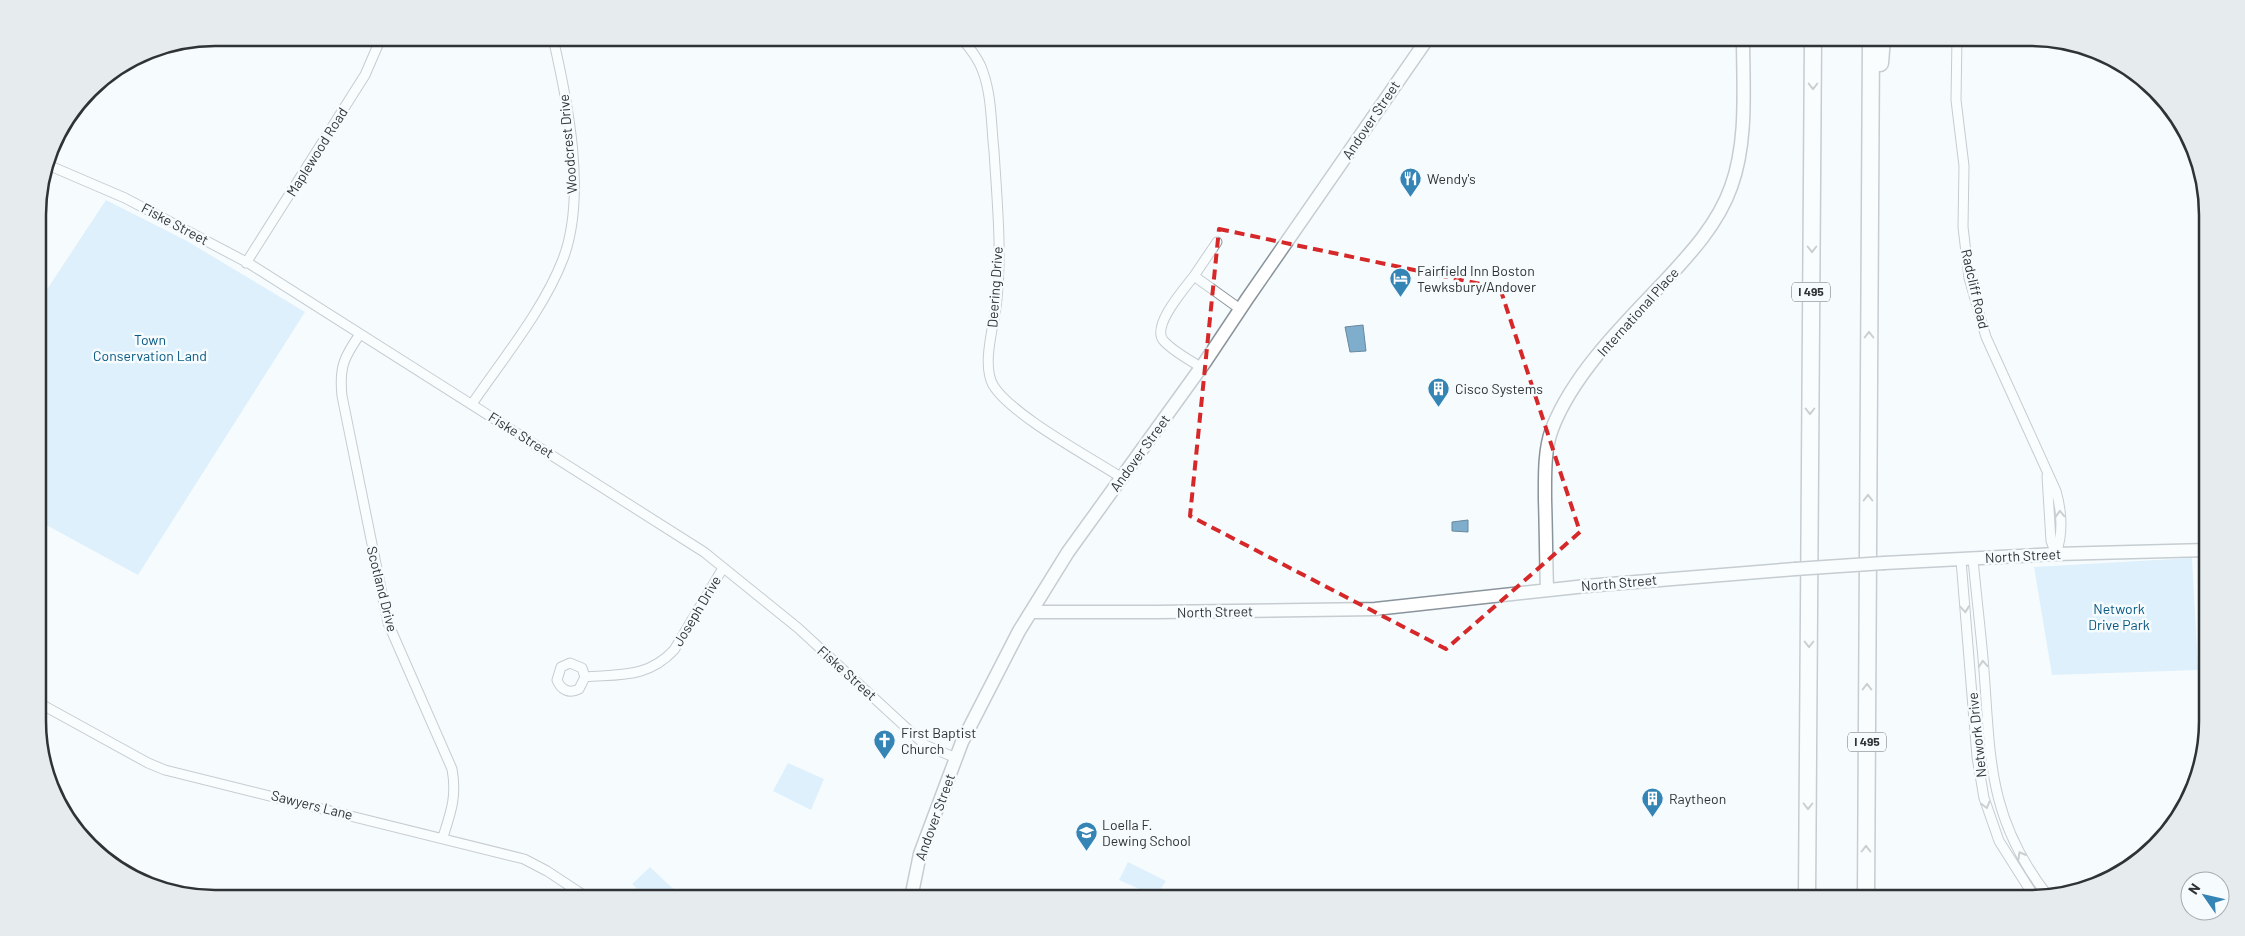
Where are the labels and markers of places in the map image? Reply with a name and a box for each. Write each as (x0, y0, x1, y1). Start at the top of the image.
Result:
restaurant icon: Wendy's (1399, 167, 1423, 198)
place label: Wendy's (1427, 170, 1476, 187)
place label: Fairfield Inn Boston Tewksbury/Andover (1417, 262, 1536, 295)
hotel icon: Fairfield Inn Boston Tewksbury/Andover (1389, 267, 1413, 298)
building icon: Cisco Systems (1427, 377, 1451, 408)
place label: Cisco Systems (1455, 380, 1543, 397)
place label: First Baptist Church (901, 724, 976, 757)
church icon: First Baptist Church (873, 729, 897, 760)
building icon: Raytheon (1641, 787, 1665, 818)
place label: Raytheon (1669, 790, 1726, 807)
place label: Loella F. Dewing School (1102, 816, 1191, 849)
school or university icon: Loella F. Dewing School (1074, 821, 1098, 852)

